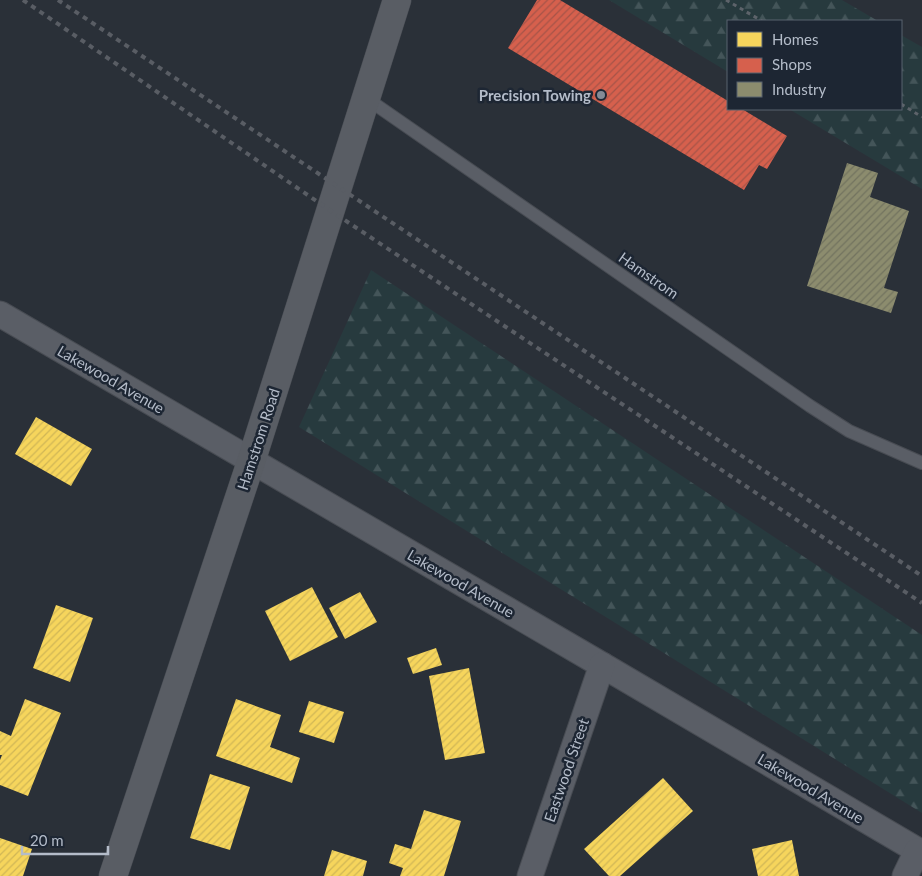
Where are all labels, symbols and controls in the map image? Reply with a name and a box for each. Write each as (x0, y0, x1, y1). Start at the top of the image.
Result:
legend (727, 20, 902, 110)
text: Homes (772, 30, 818, 48)
text: Shops (772, 55, 812, 73)
text: Industry (772, 80, 827, 98)
place label: Precision Towing (479, 86, 591, 104)
marker: Precision Towing (595, 89, 607, 101)
street label: Hamstrom (616, 248, 682, 302)
street label: Lakewood Avenue (54, 341, 168, 417)
street label: Hamstrom Road (233, 386, 283, 492)
street label: Lakewood Avenue (404, 545, 518, 621)
street label: Eastwood Street (540, 715, 592, 824)
street label: Lakewood Avenue (755, 749, 867, 827)
scale bar (22, 824, 109, 856)
text: 20 m (30, 831, 64, 849)

